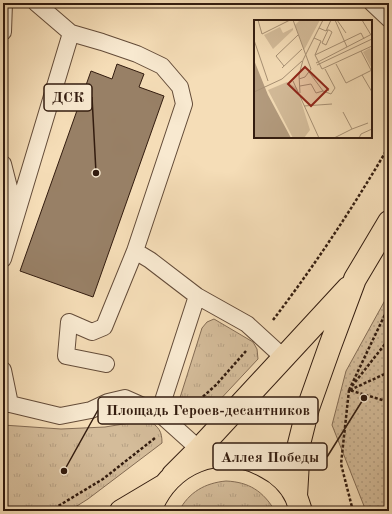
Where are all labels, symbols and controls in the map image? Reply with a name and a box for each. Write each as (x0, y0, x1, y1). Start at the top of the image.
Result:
inset map (254, 20, 372, 138)
callout: ДСК (44, 84, 92, 111)
text: ДСК (52, 91, 84, 106)
callout: Площадь Героев-десантников (98, 397, 318, 424)
text: Площадь Героев-десантников (106, 404, 310, 419)
callout: Аллея Победы (213, 443, 327, 470)
text: Аллея Победы (221, 451, 319, 466)

